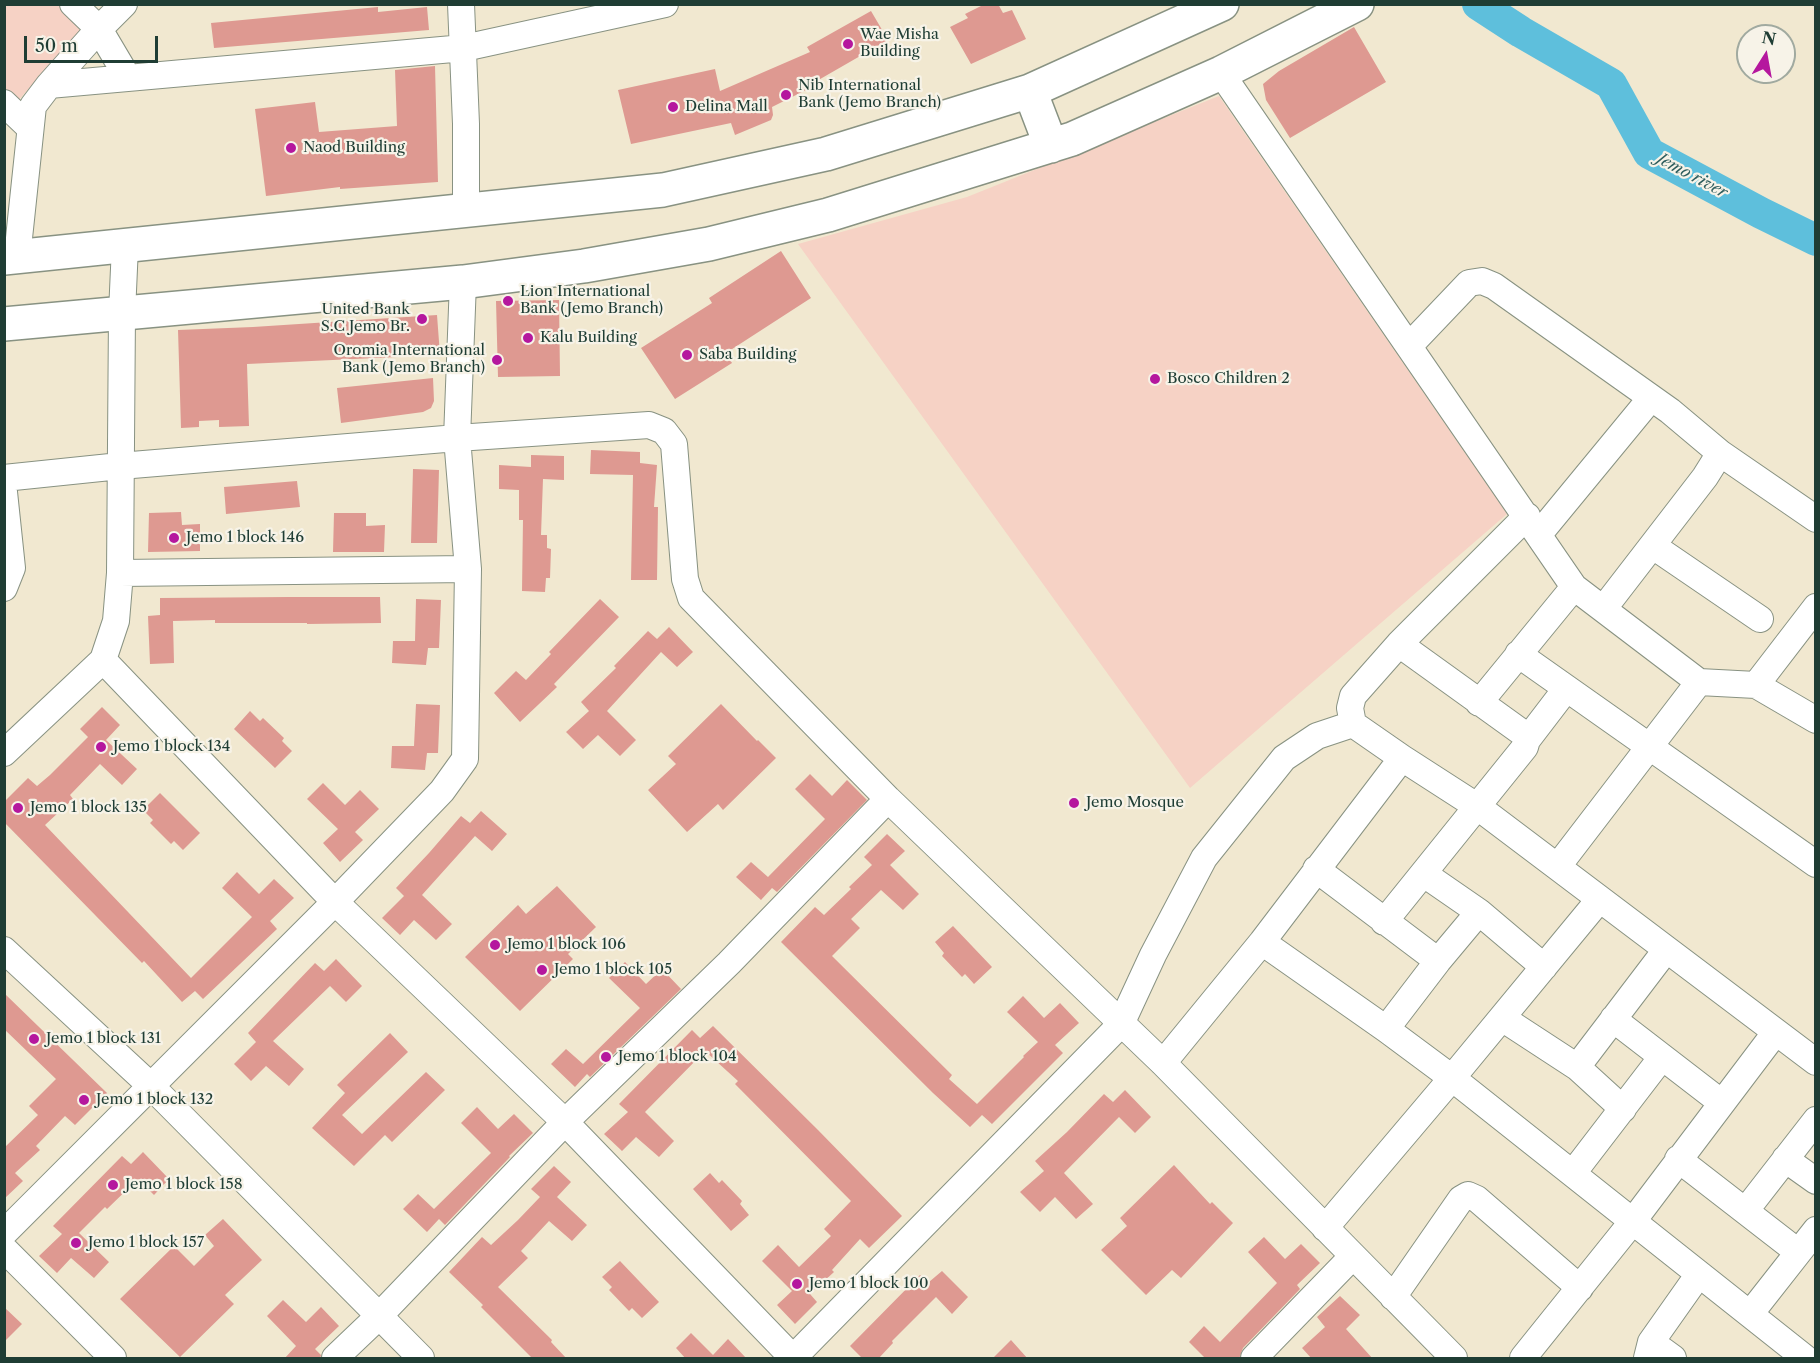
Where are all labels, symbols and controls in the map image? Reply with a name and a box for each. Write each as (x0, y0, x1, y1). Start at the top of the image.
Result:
scale bar (27, 24, 160, 62)
north arrow (1736, 24, 1796, 84)
place label: Wae Misha Building (860, 26, 939, 61)
text: N (1760, 27, 1778, 49)
text: 50 m (35, 35, 78, 57)
marker: Wae Misha Building (841, 37, 855, 51)
place label: Nib International Bank (Jemo Branch) (798, 77, 941, 112)
marker: Nib International Bank (Jemo Branch) (779, 88, 793, 102)
place label: Delina Mall (685, 98, 768, 116)
marker: Delina Mall (666, 100, 680, 114)
place label: Naod Building (303, 139, 405, 157)
marker: Naod Building (284, 141, 298, 155)
water label: Jemo river (1653, 149, 1731, 203)
place label: Lion International Bank (Jemo Branch) (520, 283, 663, 318)
marker: Lion International Bank (Jemo Branch) (501, 294, 515, 308)
place label: United Bank S.C Jemo Br. (321, 301, 410, 336)
marker: United Bank S.C Jemo Br. (415, 312, 429, 326)
place label: Kalu Building (540, 329, 637, 347)
marker: Kalu Building (521, 331, 535, 345)
place label: Oromia International Bank (Jemo Branch) (334, 342, 485, 377)
place label: Saba Building (699, 346, 797, 364)
marker: Saba Building (680, 348, 694, 362)
marker: Oromia International Bank (Jemo Branch) (490, 353, 504, 367)
place label: Bosco Children 2 (1167, 370, 1290, 388)
marker: Bosco Children 2 (1148, 372, 1162, 386)
place label: Jemo 1 block 146 (186, 529, 304, 547)
marker: Jemo 1 block 146 (167, 531, 181, 545)
place label: Jemo 1 block 134 (113, 738, 230, 756)
marker: Jemo 1 block 134 (94, 740, 108, 754)
place label: Jemo Mosque (1086, 794, 1184, 812)
marker: Jemo Mosque (1067, 796, 1081, 810)
place label: Jemo 1 block 135 (30, 799, 147, 817)
marker: Jemo 1 block 135 (11, 801, 25, 815)
place label: Jemo 1 block 106 (507, 936, 626, 954)
marker: Jemo 1 block 106 (488, 938, 502, 952)
place label: Jemo 1 block 105 (554, 961, 672, 979)
marker: Jemo 1 block 105 (535, 963, 549, 977)
place label: Jemo 1 block 131 (46, 1030, 161, 1048)
marker: Jemo 1 block 131 (27, 1032, 41, 1046)
place label: Jemo 1 block 104 (618, 1048, 737, 1066)
marker: Jemo 1 block 104 (599, 1050, 613, 1064)
place label: Jemo 1 block 132 (96, 1091, 213, 1109)
marker: Jemo 1 block 132 (77, 1093, 91, 1107)
place label: Jemo 1 block 158 (125, 1176, 243, 1194)
marker: Jemo 1 block 158 (106, 1178, 120, 1192)
place label: Jemo 1 block 157 (88, 1234, 204, 1252)
marker: Jemo 1 block 157 (69, 1236, 83, 1250)
place label: Jemo 1 block 100 (809, 1275, 929, 1293)
marker: Jemo 1 block 100 (790, 1277, 804, 1291)

